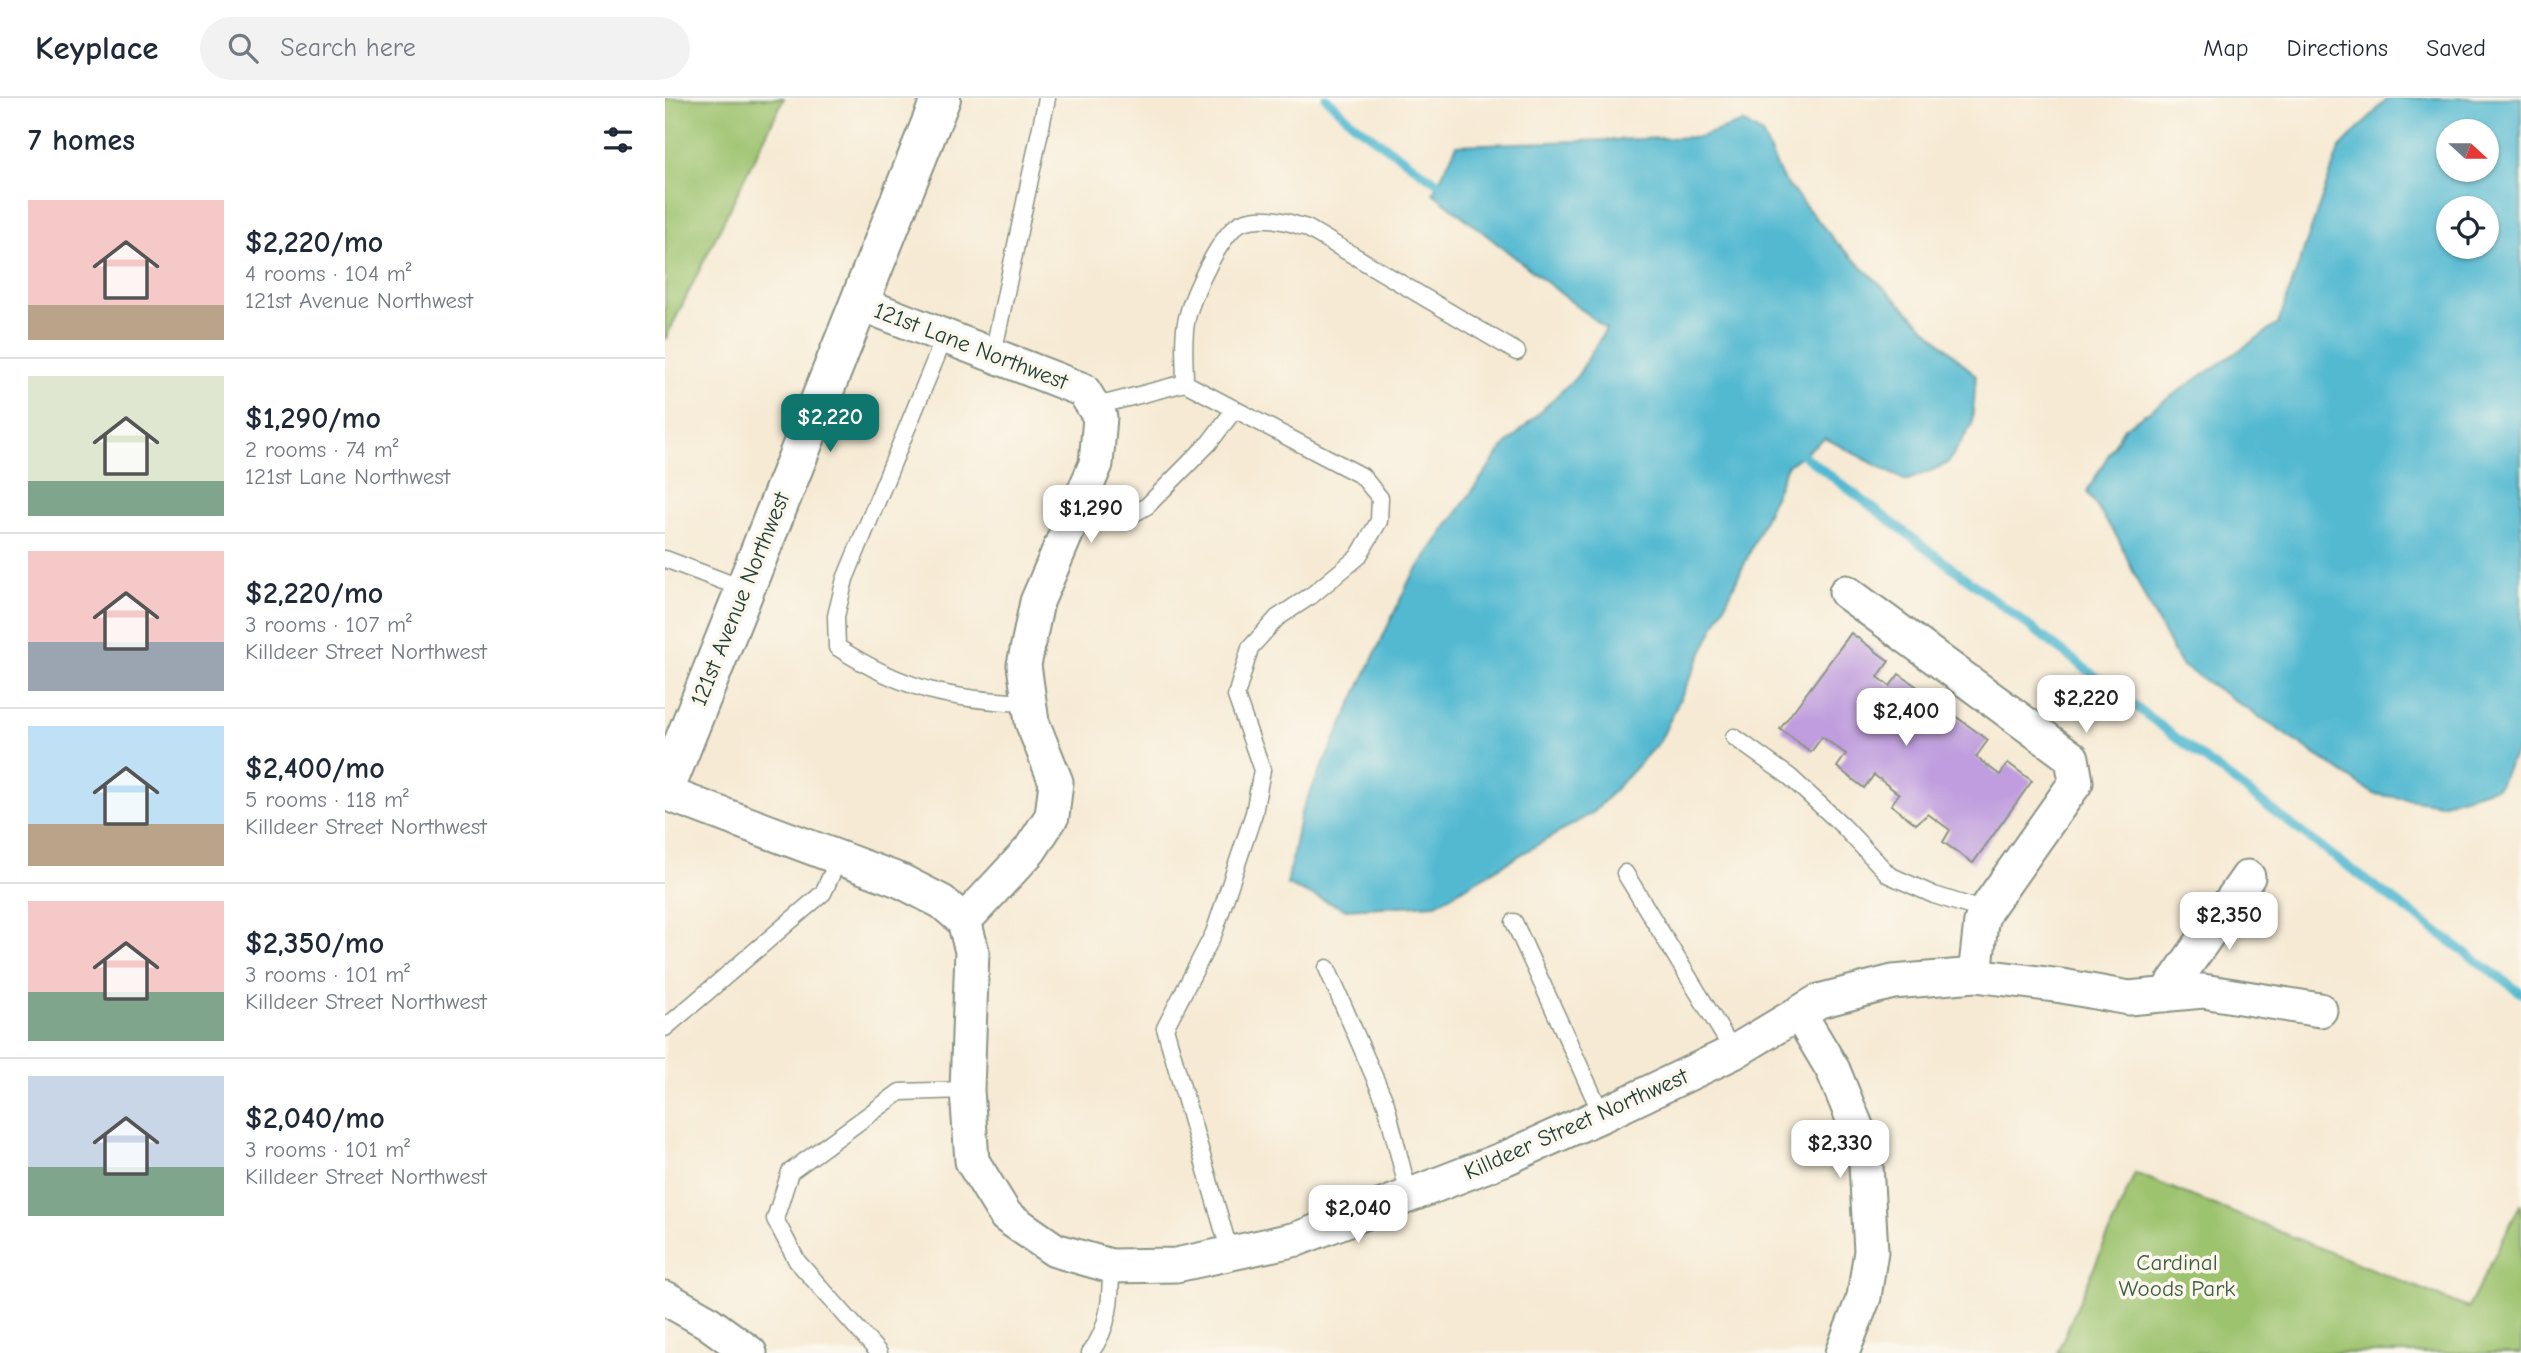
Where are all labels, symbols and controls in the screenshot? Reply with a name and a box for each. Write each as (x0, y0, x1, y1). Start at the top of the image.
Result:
search box (200, 17, 690, 80)
text: Keyplace (35, 29, 158, 67)
icon: search (224, 29, 262, 67)
text: Search here (280, 33, 416, 63)
text: Map (2203, 34, 2249, 62)
text: Directions (2287, 34, 2388, 62)
text: Saved (2426, 34, 2486, 62)
north arrow (2436, 119, 2499, 182)
map controls (2436, 119, 2499, 259)
icon: filters (599, 121, 637, 159)
text: 7 homes (28, 123, 135, 158)
button: locate (2436, 196, 2499, 259)
text: $2,220/mo (245, 225, 383, 260)
icon: home (84, 228, 168, 312)
text: 4 rooms · 104 m² (245, 260, 412, 287)
text: 121st Avenue Northwest (245, 287, 473, 314)
street label: 121st Lane Northwest (870, 297, 1073, 396)
pin: $2,220 (773, 394, 887, 454)
text: $1,290/mo (245, 401, 381, 436)
text: $2,220 (797, 403, 863, 430)
icon: home (84, 404, 168, 488)
text: 2 rooms · 74 m² (245, 436, 398, 463)
text: 121st Lane Northwest (245, 463, 450, 490)
pin: $1,290 (1034, 486, 1148, 545)
street label: 121st Avenue Northwest (685, 487, 796, 710)
text: $1,290 (1059, 494, 1123, 521)
text: $2,220/mo (245, 576, 383, 611)
icon: home (84, 579, 168, 663)
text: 3 rooms · 107 m² (245, 611, 412, 638)
text: Killdeer Street Northwest (245, 638, 487, 665)
pin: $2,220 (2029, 676, 2143, 735)
text: $2,220 (2053, 684, 2119, 711)
pin: $2,400 (1849, 688, 1963, 748)
text: $2,400 (1873, 697, 1939, 724)
text: $2,400/mo (245, 751, 385, 786)
icon: home (84, 754, 168, 838)
text: 5 rooms · 118 m² (245, 786, 409, 813)
text: Killdeer Street Northwest (245, 813, 487, 840)
pin: $2,350 (2172, 892, 2286, 952)
text: $2,350 (2196, 901, 2262, 928)
text: $2,350/mo (245, 926, 384, 961)
icon: home (84, 929, 168, 1013)
text: 3 rooms · 101 m² (245, 961, 410, 988)
text: Killdeer Street Northwest (245, 988, 487, 1015)
street label: Killdeer Street Northwest (1460, 1062, 1693, 1186)
text: $2,040/mo (245, 1101, 385, 1136)
icon: home (84, 1104, 168, 1188)
pin: $2,330 (1783, 1121, 1897, 1180)
text: $2,330 (1807, 1129, 1873, 1156)
text: 3 rooms · 101 m² (245, 1136, 410, 1163)
text: Killdeer Street Northwest (245, 1163, 487, 1190)
pin: $2,040 (1301, 1186, 1415, 1245)
text: $2,040 (1325, 1194, 1391, 1221)
park label: Cardinal Woods Park (2119, 1249, 2235, 1302)

